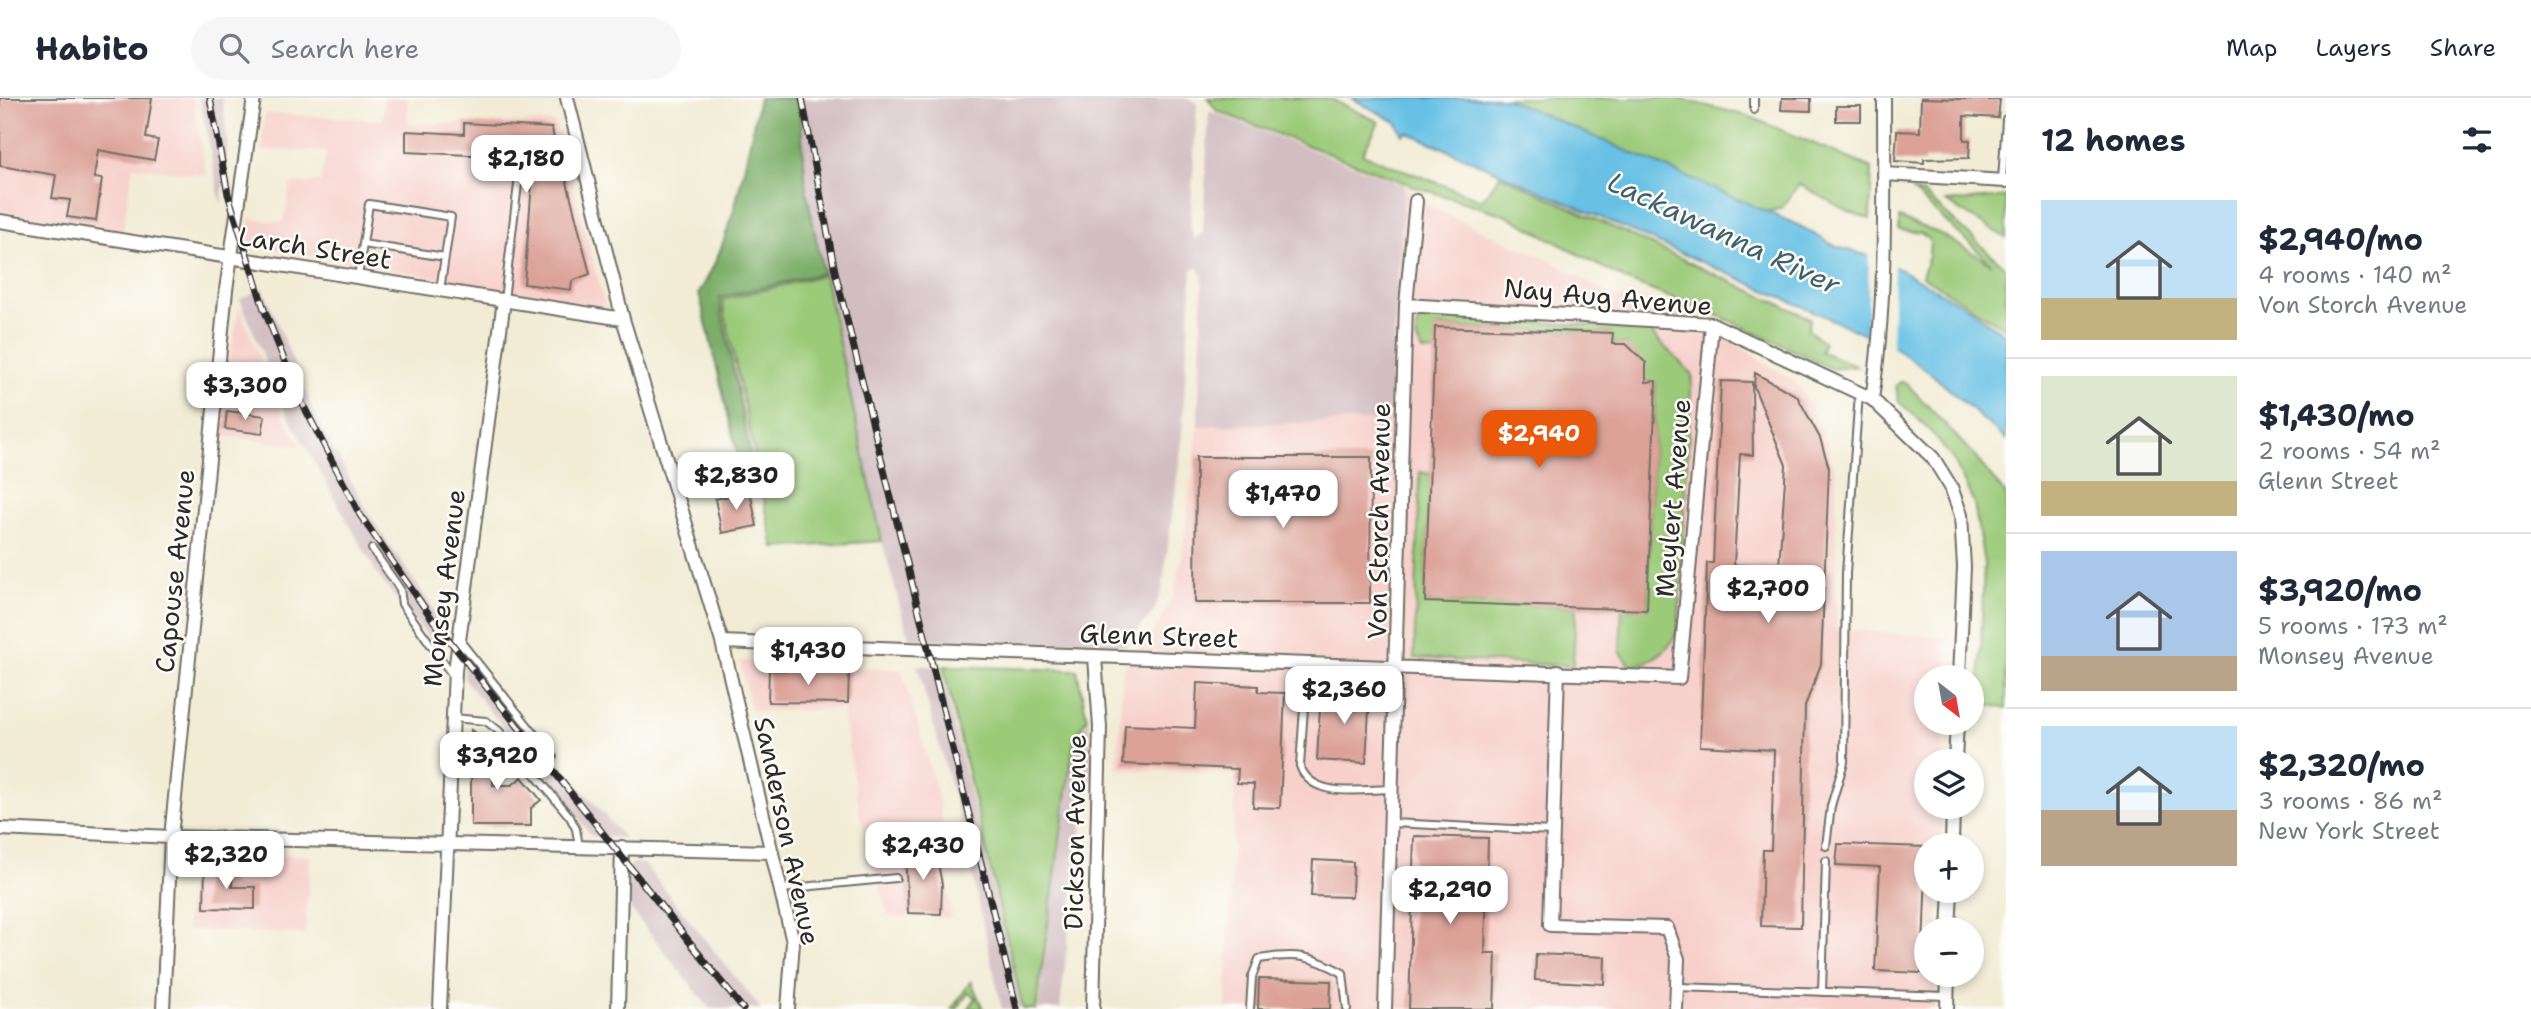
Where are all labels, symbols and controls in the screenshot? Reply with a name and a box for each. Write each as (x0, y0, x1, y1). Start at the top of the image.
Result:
search box (191, 17, 681, 80)
text: Habito (35, 26, 149, 71)
icon: search (215, 29, 253, 67)
text: Search here (271, 31, 419, 66)
text: Map (2226, 32, 2277, 64)
text: Layers (2315, 32, 2392, 64)
text: Share (2430, 32, 2496, 64)
text: 12 homes (2041, 120, 2185, 161)
icon: filters (2458, 121, 2496, 159)
pin: $2,180 (469, 136, 583, 195)
text: $2,180 (487, 143, 565, 173)
water label: Lackawanna River (1602, 162, 1847, 304)
street label: Larch Street (236, 218, 394, 277)
text: $2,940/mo (2258, 219, 2423, 260)
icon: home (2097, 228, 2181, 312)
text: 4 rooms · 140 m² (2258, 260, 2452, 290)
street label: Nay Aug Avenue (1502, 270, 1714, 323)
text: Von Storch Avenue (2258, 290, 2467, 320)
pin: $3,300 (188, 362, 302, 422)
text: $3,300 (202, 370, 288, 400)
text: $1,430/mo (2258, 395, 2415, 436)
street label: Meylert Avenue (1646, 397, 1699, 599)
street label: Von Storch Avenue (1359, 402, 1398, 640)
icon: home (2097, 404, 2181, 488)
pin: $2,940 (1482, 410, 1596, 470)
text: $2,940 (1498, 418, 1580, 448)
text: 2 rooms · 54 m² (2258, 436, 2441, 466)
pin: $2,830 (679, 452, 793, 512)
text: $2,830 (693, 460, 779, 490)
text: Glenn Street (2258, 466, 2398, 496)
street label: Capouse Avenue (146, 467, 203, 675)
pin: $1,470 (1226, 470, 1340, 530)
text: $1,470 (1245, 478, 1321, 508)
street label: Monsey Avenue (414, 487, 473, 689)
pin: $2,700 (1711, 566, 1825, 625)
text: $3,920/mo (2258, 570, 2422, 611)
text: $2,700 (1726, 573, 1810, 603)
icon: home (2097, 579, 2181, 663)
text: 5 rooms · 173 m² (2258, 611, 2448, 641)
street label: Glenn Street (1079, 615, 1239, 656)
pin: $1,430 (751, 628, 865, 687)
text: $1,430 (770, 635, 846, 665)
text: Monsey Avenue (2258, 641, 2434, 671)
north arrow (1914, 665, 1984, 735)
map controls (1914, 665, 1984, 987)
pin: $2,360 (1287, 666, 1401, 726)
text: $2,360 (1301, 674, 1387, 704)
street label: Sanderson Avenue (746, 714, 829, 948)
pin: $3,920 (440, 732, 554, 792)
street label: Dickson Avenue (1055, 734, 1094, 930)
text: $3,920 (456, 740, 538, 770)
text: $2,320/mo (2258, 745, 2425, 786)
button: layers (1914, 749, 1984, 819)
icon: home (2097, 754, 2181, 838)
text: 3 rooms · 86 m² (2258, 786, 2443, 816)
text: New York Street (2258, 816, 2440, 846)
pin: $2,430 (866, 822, 980, 882)
text: $2,430 (881, 830, 965, 860)
pin: $2,320 (169, 832, 283, 891)
button: + (1914, 833, 1984, 903)
text: $2,320 (184, 839, 268, 869)
pin: $2,290 (1393, 866, 1507, 926)
text: $2,290 (1408, 874, 1492, 904)
button: − (1914, 917, 1984, 987)

